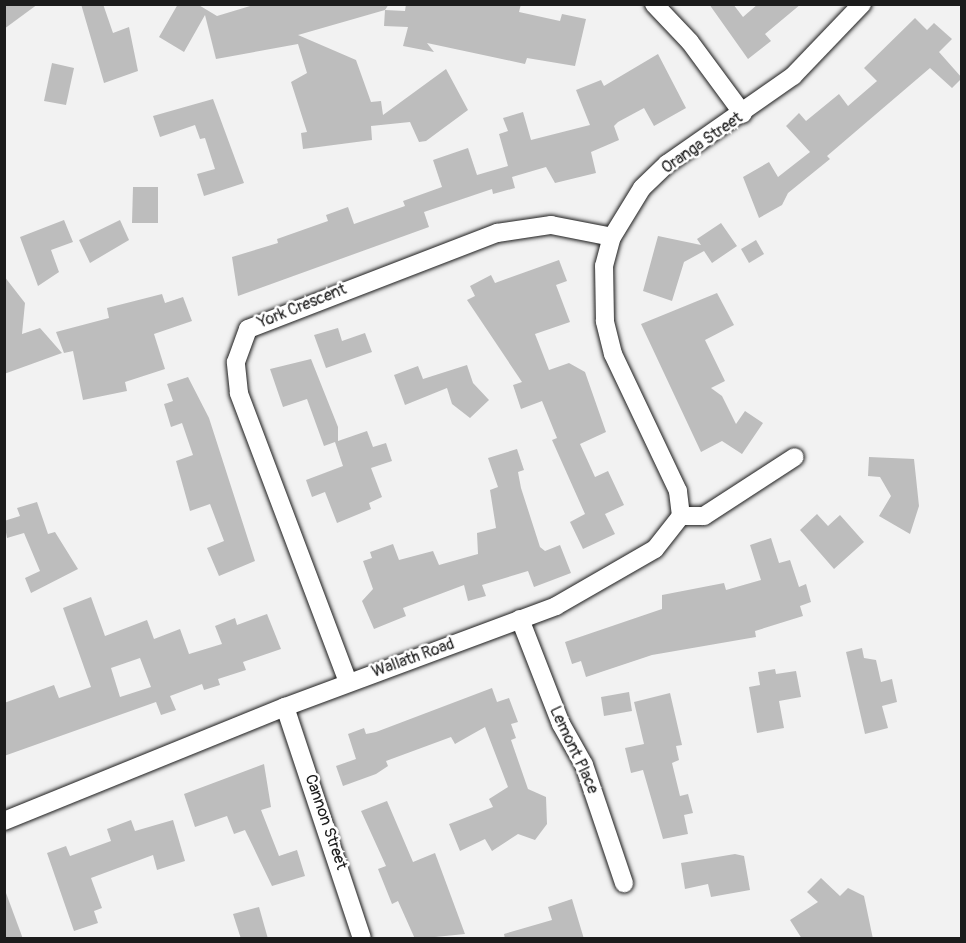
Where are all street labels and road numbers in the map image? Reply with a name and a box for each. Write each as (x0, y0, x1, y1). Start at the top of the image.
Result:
street label: Oranga Street (658, 108, 746, 178)
street label: York Crescent (255, 280, 349, 332)
street label: Wallath Road (369, 634, 457, 682)
street label: Lemont Place (545, 703, 603, 797)
street label: Cannon Street (301, 772, 351, 872)

